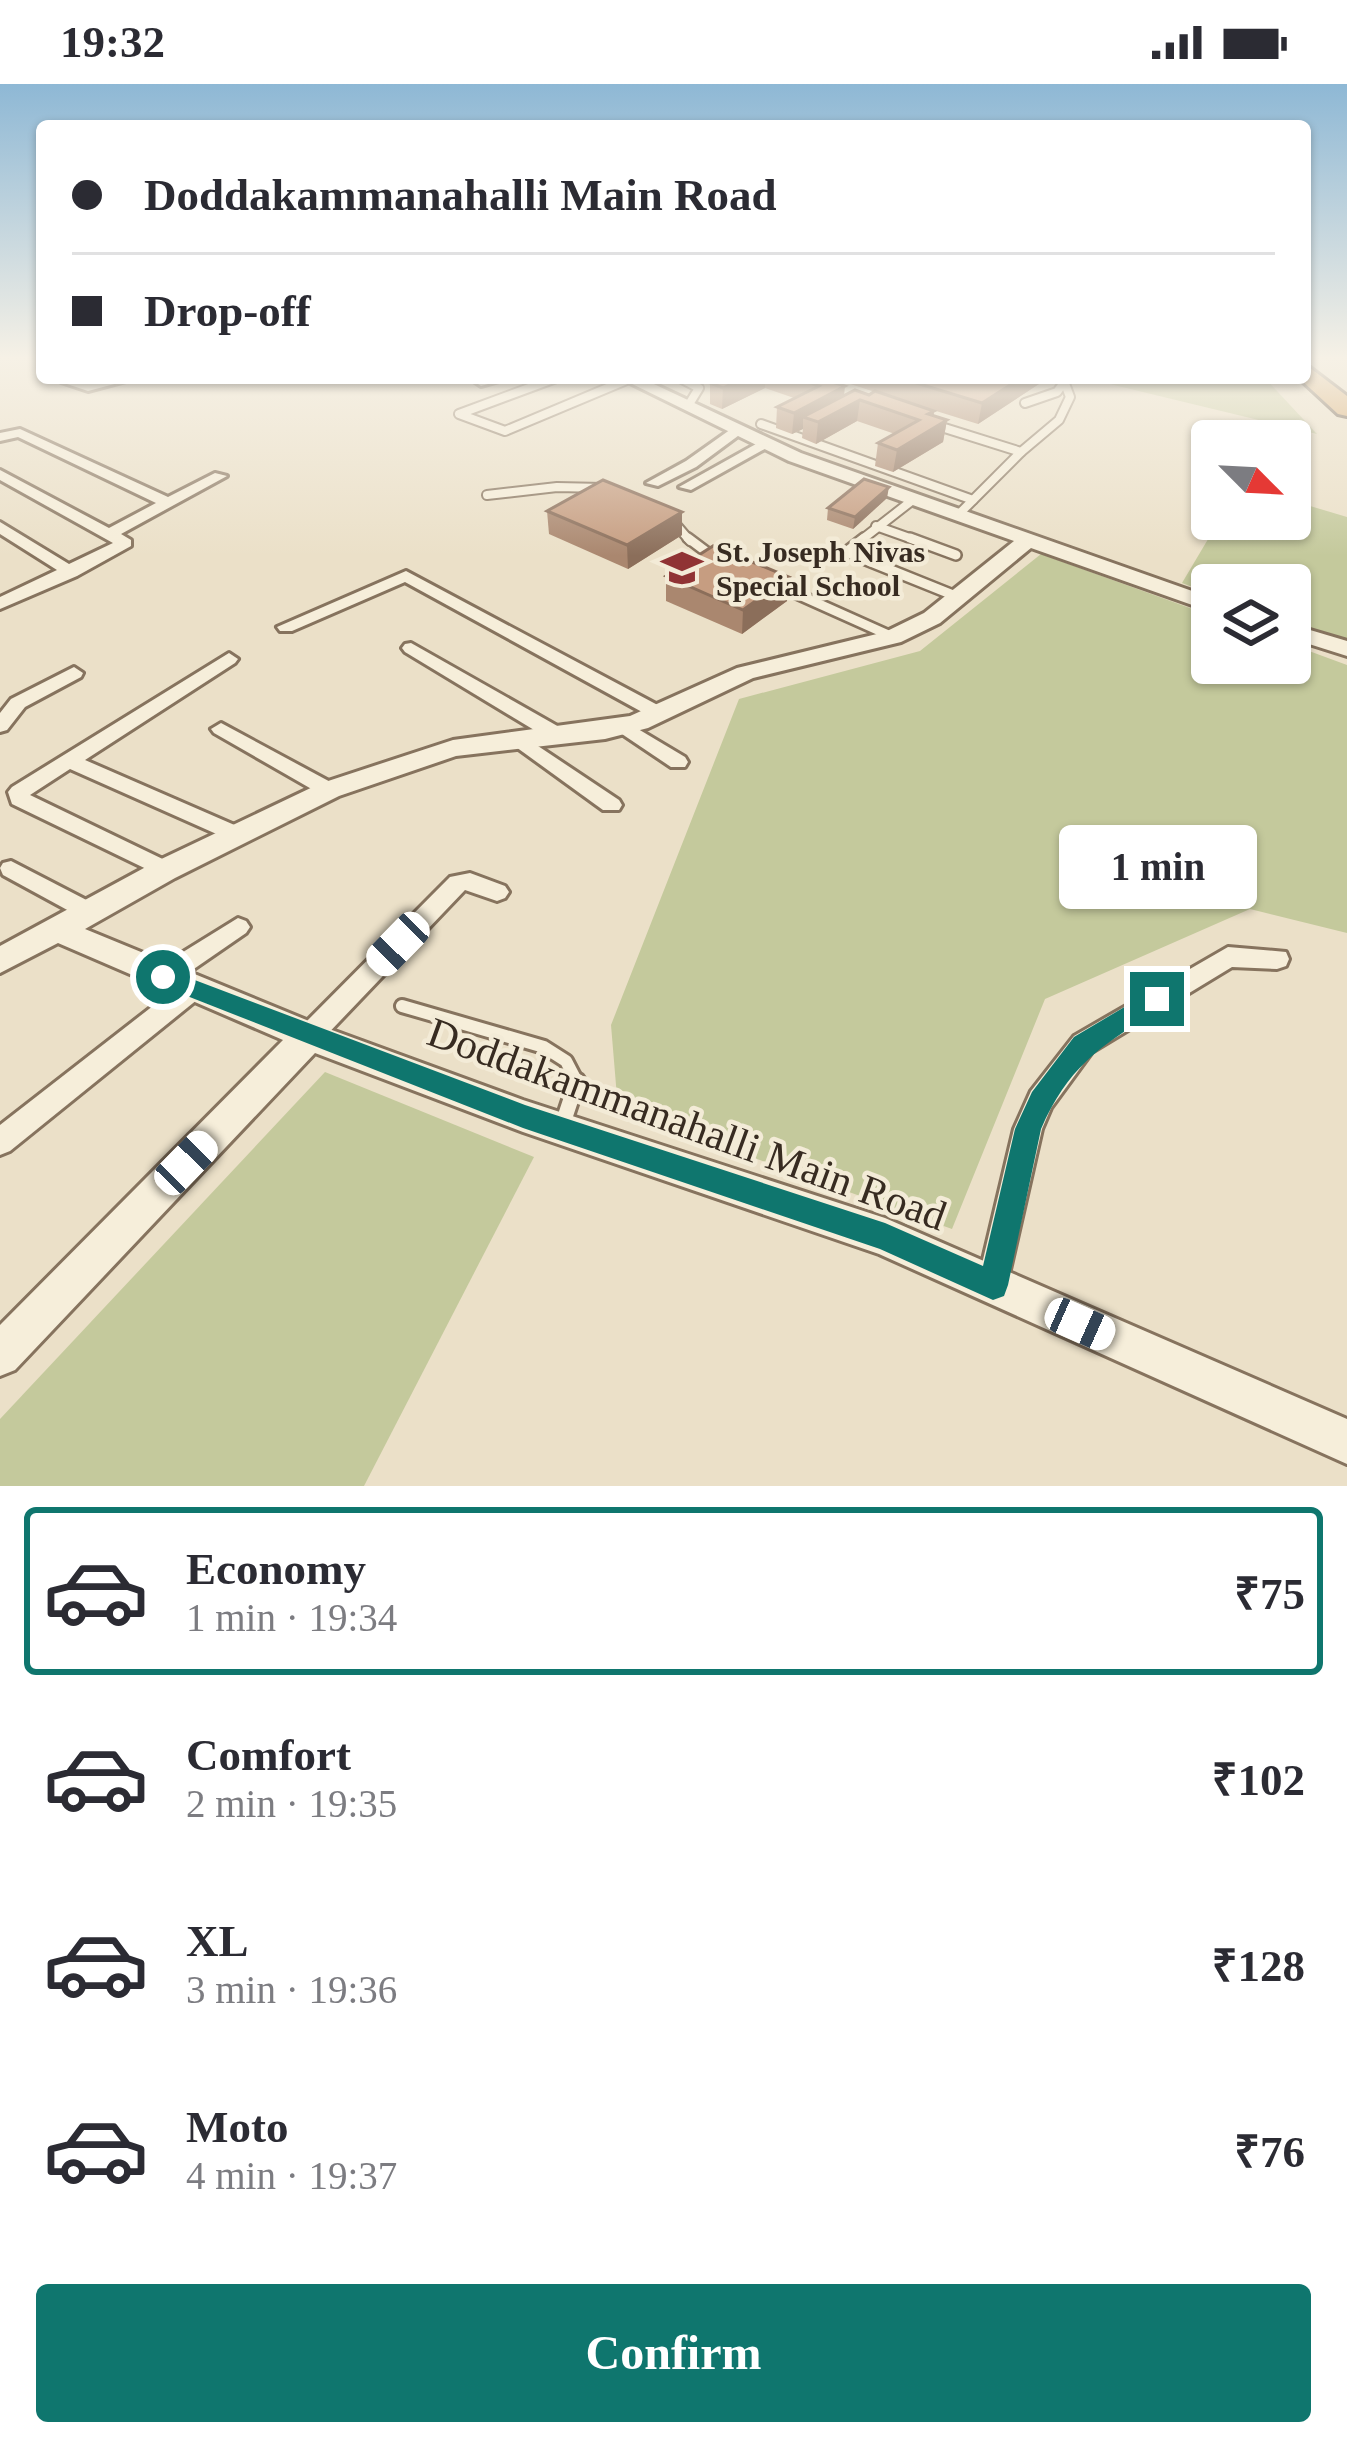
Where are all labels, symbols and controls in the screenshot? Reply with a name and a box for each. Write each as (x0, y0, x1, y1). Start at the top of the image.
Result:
text: 19:32 (60, 17, 165, 67)
text: Doddakammanahalli Main Road (144, 170, 777, 220)
text: Drop-off (144, 286, 311, 336)
north arrow (1191, 420, 1311, 540)
map controls (1191, 420, 1311, 684)
place label: St. Joseph Nivas Special School (716, 535, 925, 602)
school or university icon: St. Joseph Nivas Special School (659, 545, 705, 591)
button: layers (1191, 564, 1311, 684)
callout: 1 min (1058, 825, 1256, 909)
text: 1 min (1111, 845, 1205, 888)
car (360, 906, 436, 982)
route start (136, 950, 190, 1004)
route end (1130, 972, 1184, 1026)
street label: Doddakammanahalli Main Road (422, 1009, 952, 1239)
car (148, 1125, 224, 1201)
car (1040, 1293, 1120, 1355)
icon: car (42, 1537, 150, 1645)
text: Economy (186, 1544, 366, 1594)
text: ₹75 (1234, 1569, 1305, 1619)
text: 1 min · 19:34 (186, 1596, 397, 1639)
icon: car (42, 1723, 150, 1831)
text: Comfort (186, 1730, 351, 1780)
text: ₹102 (1212, 1755, 1305, 1805)
text: 2 min · 19:35 (186, 1782, 397, 1825)
icon: car (42, 1909, 150, 2017)
text: XL (186, 1916, 249, 1966)
text: ₹128 (1212, 1941, 1305, 1991)
text: 3 min · 19:36 (186, 1968, 397, 2011)
icon: car (42, 2095, 150, 2203)
text: Moto (186, 2102, 288, 2152)
text: ₹76 (1234, 2127, 1305, 2177)
text: 4 min · 19:37 (186, 2154, 397, 2197)
button: Confirm (36, 2284, 1311, 2422)

